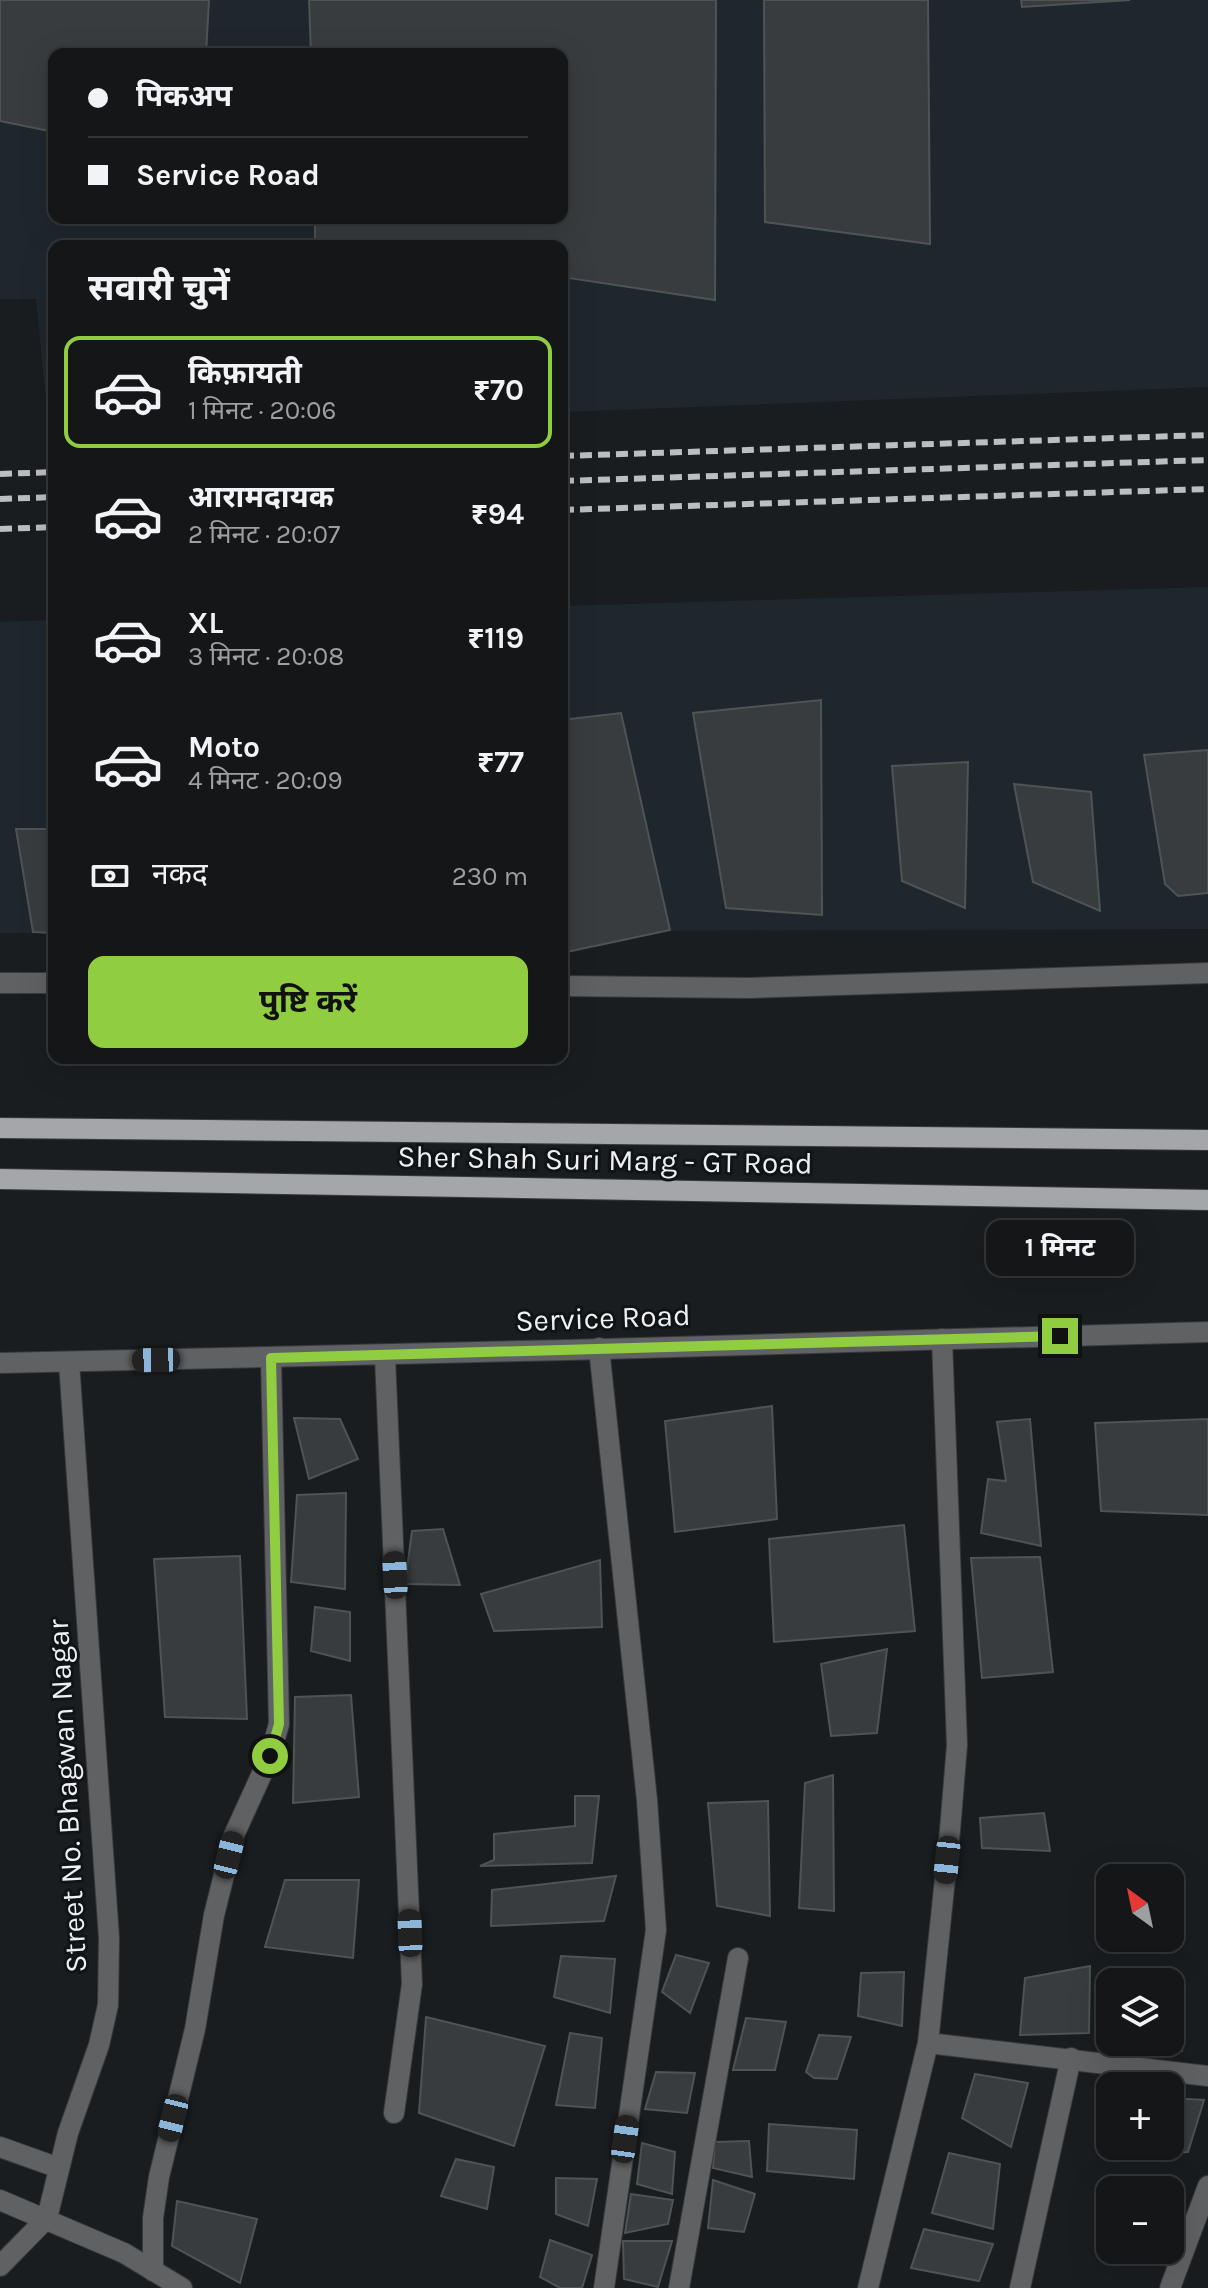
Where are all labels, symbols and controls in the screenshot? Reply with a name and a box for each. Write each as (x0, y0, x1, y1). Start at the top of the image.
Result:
text: पिकअप (136, 78, 232, 114)
text: Service Road (136, 157, 320, 193)
text: सवारी चुनें (88, 267, 230, 309)
text: किफ़ायती (188, 355, 302, 391)
icon: car (92, 356, 164, 428)
text: ₹70 (473, 372, 524, 408)
text: 1 मिनट · 20:06 (188, 395, 336, 426)
text: आरामदायक (188, 479, 334, 515)
icon: car (92, 480, 164, 552)
text: ₹94 (471, 496, 524, 532)
text: 2 मिनट · 20:07 (188, 519, 340, 550)
icon: car (92, 604, 164, 676)
text: XL (188, 605, 223, 641)
text: ₹119 (467, 620, 524, 656)
text: 3 मिनट · 20:08 (188, 641, 344, 672)
icon: car (92, 728, 164, 800)
text: Moto (188, 729, 260, 765)
text: ₹77 (477, 744, 524, 780)
text: 4 मिनट · 20:09 (188, 765, 343, 796)
icon: cash (88, 854, 132, 898)
text: नकद (152, 856, 208, 892)
text: 230 m (452, 861, 528, 892)
button: पुष्टि करें (88, 956, 528, 1048)
street label: Sher Shah Suri Marg - GT Road (397, 1138, 813, 1182)
callout: 1 मिनट (986, 1220, 1134, 1276)
text: 1 मिनट (1025, 1232, 1095, 1263)
street label: Service Road (515, 1297, 691, 1339)
route end (1042, 1318, 1078, 1354)
car (132, 1348, 180, 1372)
car (382, 1550, 408, 1600)
street label: Street No. Bhagwan Nagar (40, 1618, 94, 1974)
route start (252, 1738, 288, 1774)
car (212, 1829, 246, 1881)
car (933, 1835, 961, 1885)
north arrow (1096, 1864, 1184, 1952)
map controls (1096, 1864, 1184, 2264)
car (397, 1909, 423, 1957)
button: layers (1096, 1968, 1184, 2056)
button: + (1096, 2072, 1184, 2160)
car (156, 2092, 190, 2144)
car (610, 2114, 640, 2164)
button: − (1096, 2176, 1184, 2264)

